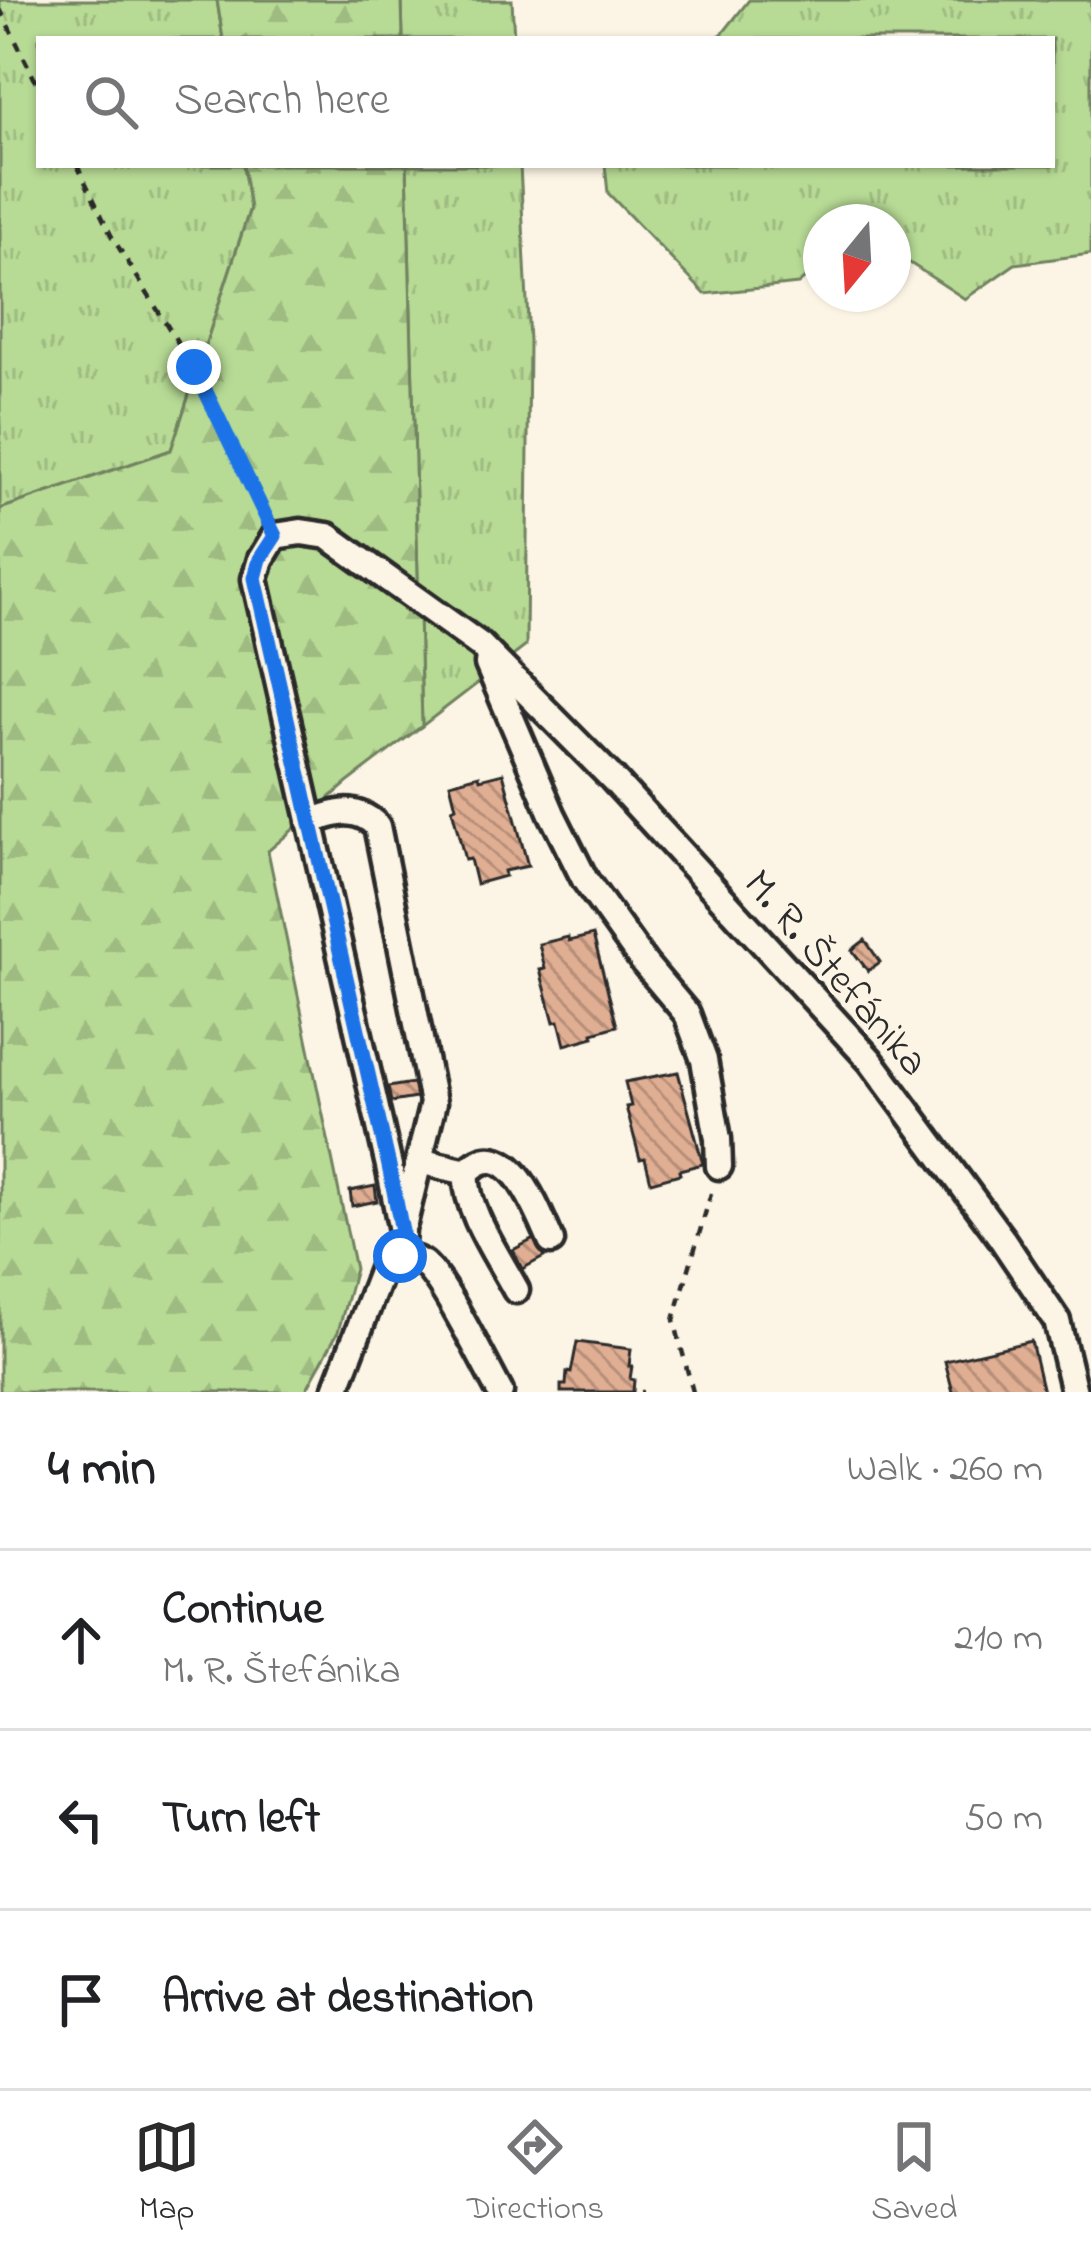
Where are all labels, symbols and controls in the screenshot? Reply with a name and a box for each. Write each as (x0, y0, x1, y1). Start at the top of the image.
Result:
search box (36, 36, 1055, 168)
icon: search (78, 69, 144, 135)
text: Search here (174, 69, 390, 135)
north arrow (803, 204, 911, 312)
route end (167, 340, 221, 394)
street label: M. R. Štefánika (727, 857, 942, 1091)
route start (373, 1229, 427, 1283)
text: 4 min (48, 1433, 156, 1508)
text: Walk · 260 m (847, 1442, 1043, 1499)
text: Continue (162, 1578, 323, 1644)
icon: ahead (48, 1607, 114, 1673)
text: 210 m (954, 1611, 1043, 1668)
text: M. R. Štefánika (162, 1644, 401, 1701)
icon: left (48, 1787, 114, 1853)
text: Turn left (162, 1787, 320, 1853)
text: 50 m (964, 1791, 1043, 1848)
icon: arrive (48, 1967, 114, 2033)
text: Arrive at destination (162, 1967, 533, 2033)
tab: Map (134, 2114, 200, 2234)
tab: Directions (467, 2114, 604, 2234)
tab: Saved (871, 2114, 957, 2234)

